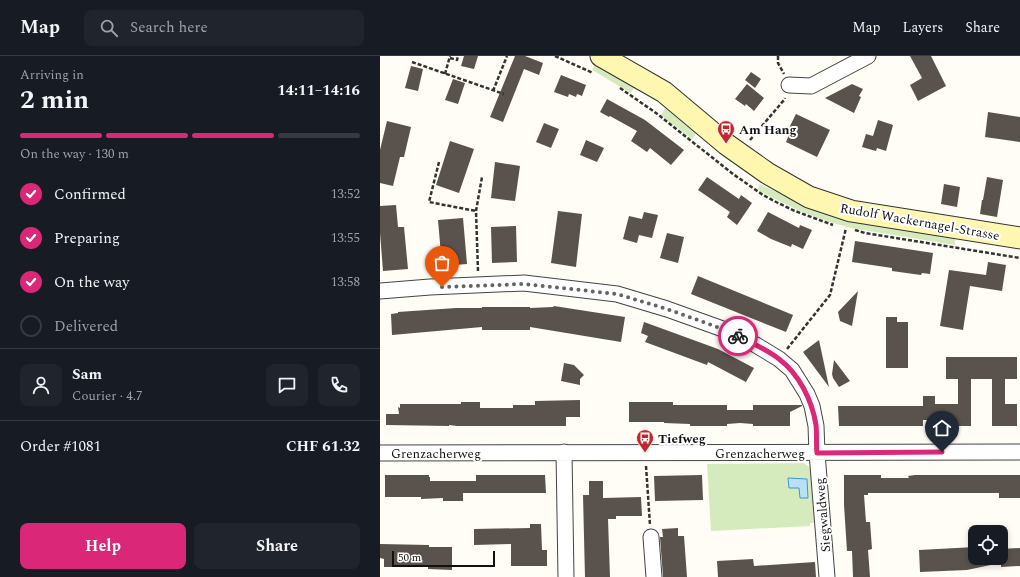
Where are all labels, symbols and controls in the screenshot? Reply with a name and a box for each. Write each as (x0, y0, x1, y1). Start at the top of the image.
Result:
search box (84, 10, 364, 46)
text: Map (20, 13, 60, 42)
text: Search here (130, 16, 208, 39)
icon: search (98, 17, 120, 39)
text: Map (852, 17, 881, 38)
text: Layers (903, 17, 943, 38)
text: Share (965, 17, 1000, 38)
text: Arriving in (20, 65, 84, 85)
text: 14:11–14:16 (277, 79, 360, 102)
text: 2 min (20, 80, 89, 120)
bus stop icon: Am Hang (716, 119, 736, 144)
place label: Am Hang (739, 120, 797, 140)
text: On the way · 130 m (20, 144, 129, 164)
icon: check (20, 183, 42, 205)
text: Confirmed (54, 183, 126, 206)
text: 13:52 (331, 184, 360, 204)
street label: Rudolf Wackernagel-Strasse (838, 198, 1001, 246)
icon: check (20, 227, 42, 249)
text: Preparing (54, 227, 120, 250)
text: 13:55 (331, 228, 360, 248)
pin (425, 246, 459, 287)
icon: bag (431, 252, 453, 274)
icon: check (20, 271, 42, 293)
text: On the way (54, 271, 129, 294)
text: 13:58 (331, 272, 360, 292)
text: Delivered (54, 315, 118, 338)
courier (718, 316, 758, 356)
icon: bike (727, 325, 749, 347)
text: Sam (72, 363, 102, 386)
button: person (20, 364, 62, 406)
button: chat (266, 364, 308, 406)
button: phone (318, 364, 360, 406)
text: Courier · 4.7 (72, 386, 142, 406)
pin (925, 411, 959, 452)
icon: home (931, 417, 953, 439)
bus stop icon: Tiefweg (635, 428, 655, 453)
place label: Tiefweg (658, 429, 706, 449)
text: Order #1081 (20, 435, 101, 458)
text: CHF 61.32 (286, 435, 360, 458)
street label: Grenzacherweg (391, 444, 481, 464)
street label: Grenzacherweg (715, 444, 805, 464)
street label: Siegwaldweg (810, 477, 836, 553)
button: Help (20, 523, 186, 569)
button: Share (194, 523, 360, 569)
map controls (968, 525, 1008, 565)
button: locate (968, 525, 1008, 565)
scale bar (392, 549, 495, 568)
text: 50 m (398, 549, 421, 566)

